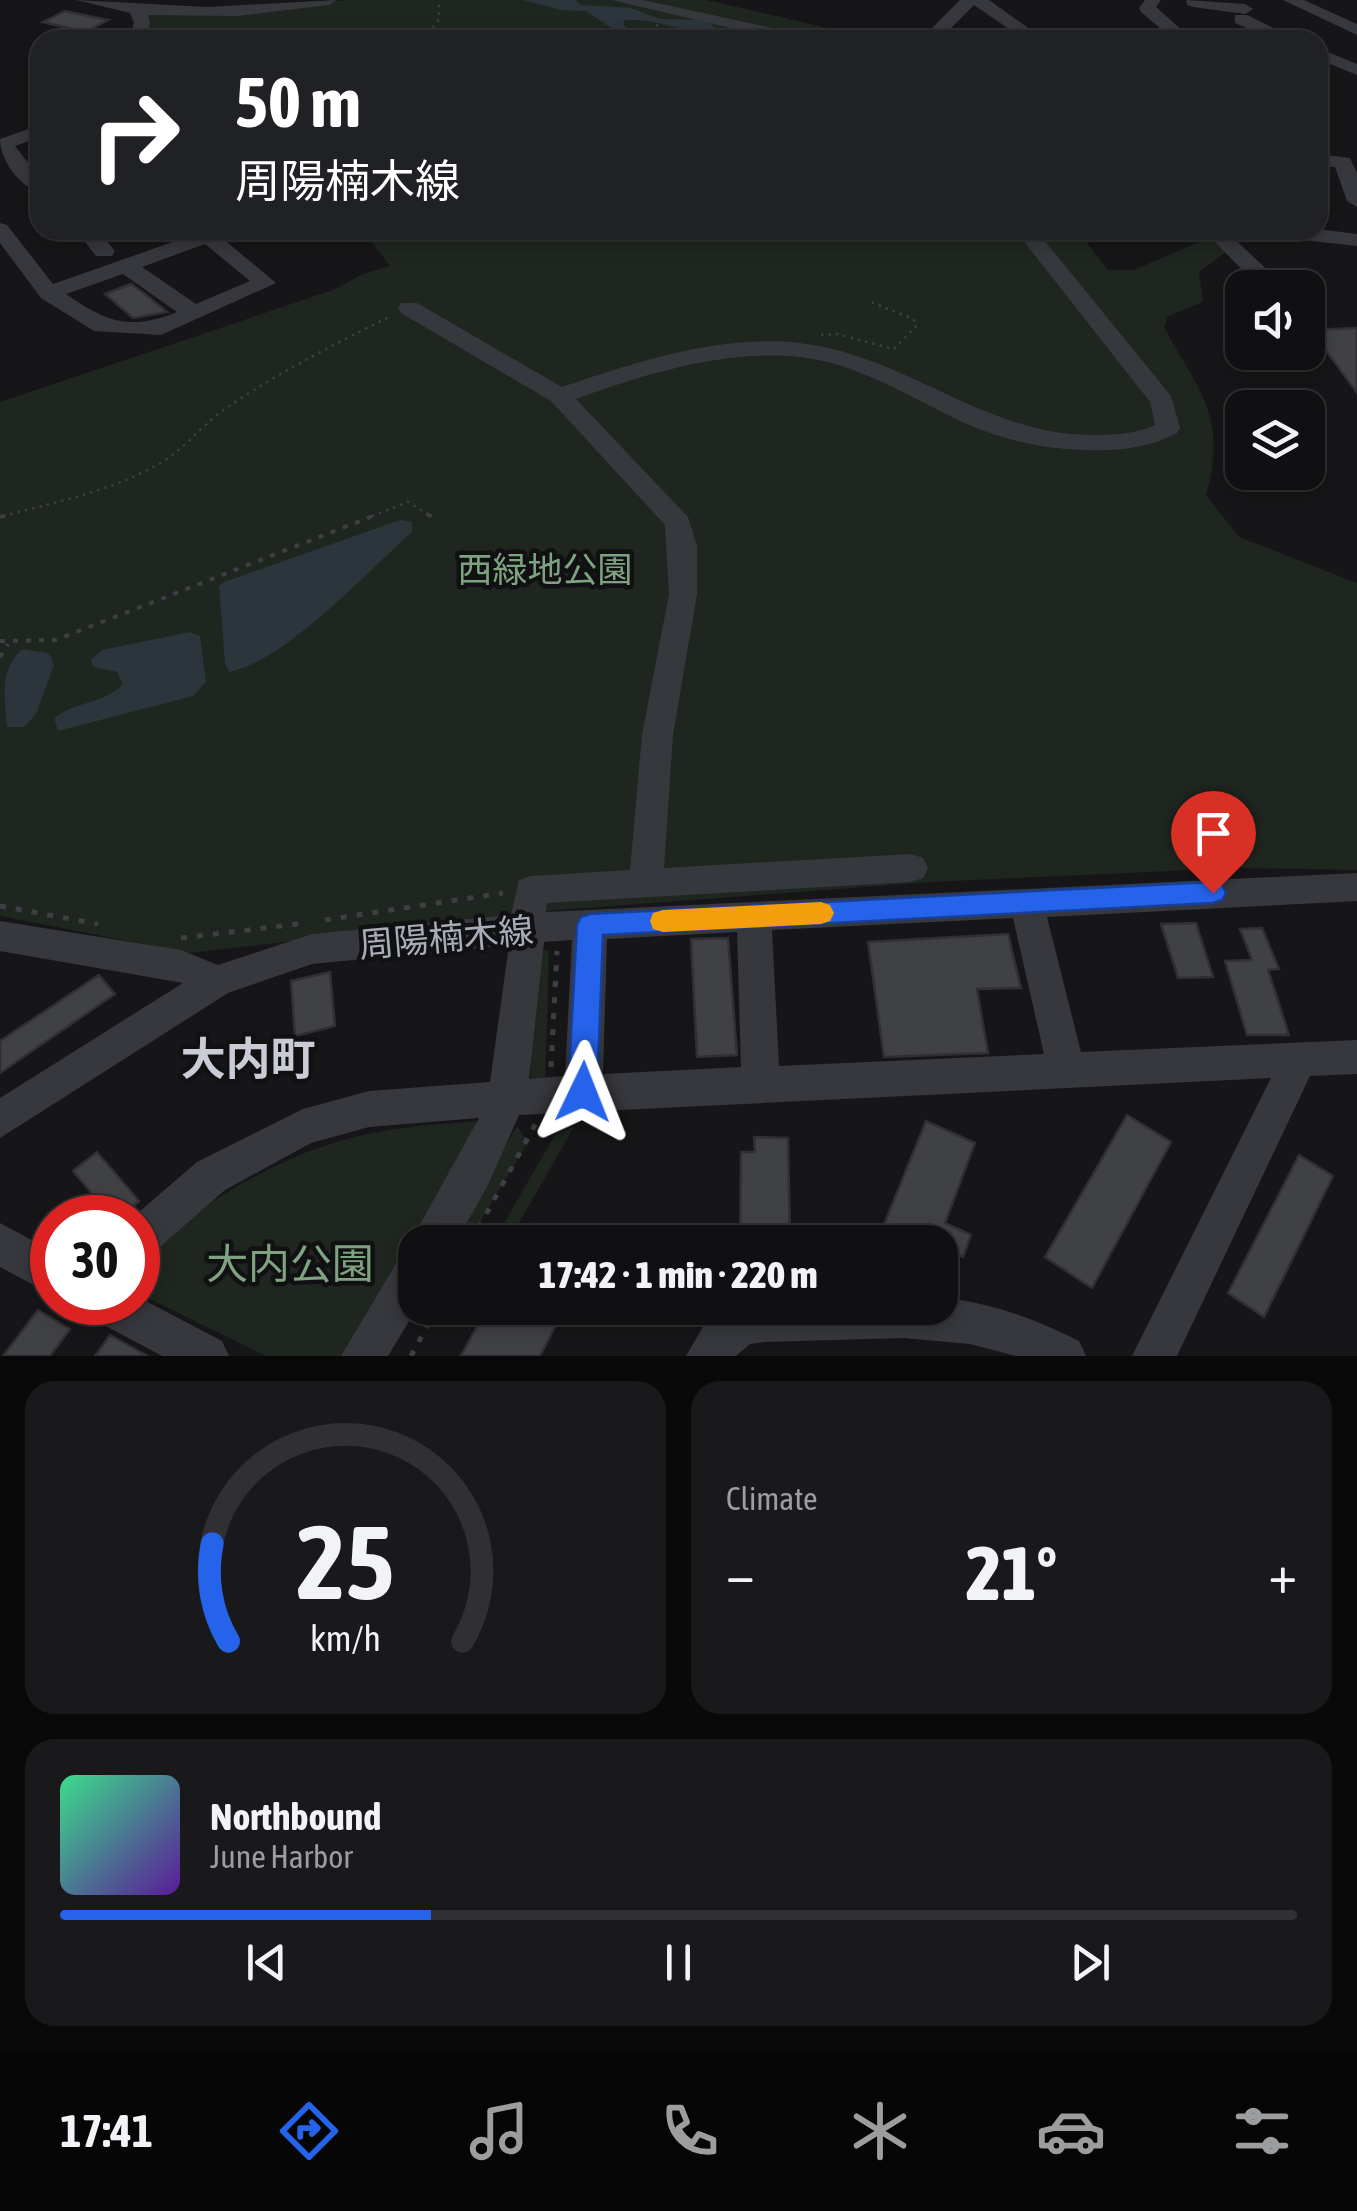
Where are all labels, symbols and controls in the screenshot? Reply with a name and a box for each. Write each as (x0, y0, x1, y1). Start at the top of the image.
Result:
text: 50 m (235, 62, 361, 142)
icon: right (70, 70, 200, 200)
text: 周陽楠木線 (235, 155, 460, 207)
map controls (1225, 270, 1325, 490)
button: sound (1225, 270, 1325, 370)
button: layers (1225, 390, 1325, 490)
park label: 西緑地公園 (457, 549, 633, 589)
pin (1171, 791, 1256, 894)
icon: arrive (1186, 806, 1241, 861)
street label: 周陽楠木線 (357, 909, 535, 965)
district label: 大内町 (180, 1033, 316, 1085)
position arrow (531, 1040, 635, 1144)
speed limit sign: 30 (30, 1195, 160, 1325)
park label: 大内公園 (206, 1240, 374, 1288)
text: 17:42 · 1 min · 220 m (538, 1253, 818, 1296)
text: Climate (726, 1480, 818, 1517)
text: 25 (297, 1502, 394, 1621)
text: 21° (966, 1530, 1057, 1616)
text: − (726, 1542, 755, 1605)
text: + (1268, 1542, 1297, 1605)
text: km/h (310, 1618, 381, 1659)
text: Northbound (210, 1795, 381, 1838)
text: June Harbor (210, 1838, 353, 1875)
icon: previous (239, 1935, 294, 1990)
icon: pause (651, 1935, 706, 1990)
icon: next (1063, 1935, 1118, 1990)
icon: directions (274, 2096, 344, 2166)
icon: music (464, 2096, 534, 2166)
icon: phone (655, 2096, 725, 2166)
icon: climate (845, 2096, 915, 2166)
icon: car (1036, 2096, 1106, 2166)
icon: filters (1227, 2096, 1297, 2166)
text: 17:41 (60, 2105, 153, 2157)

